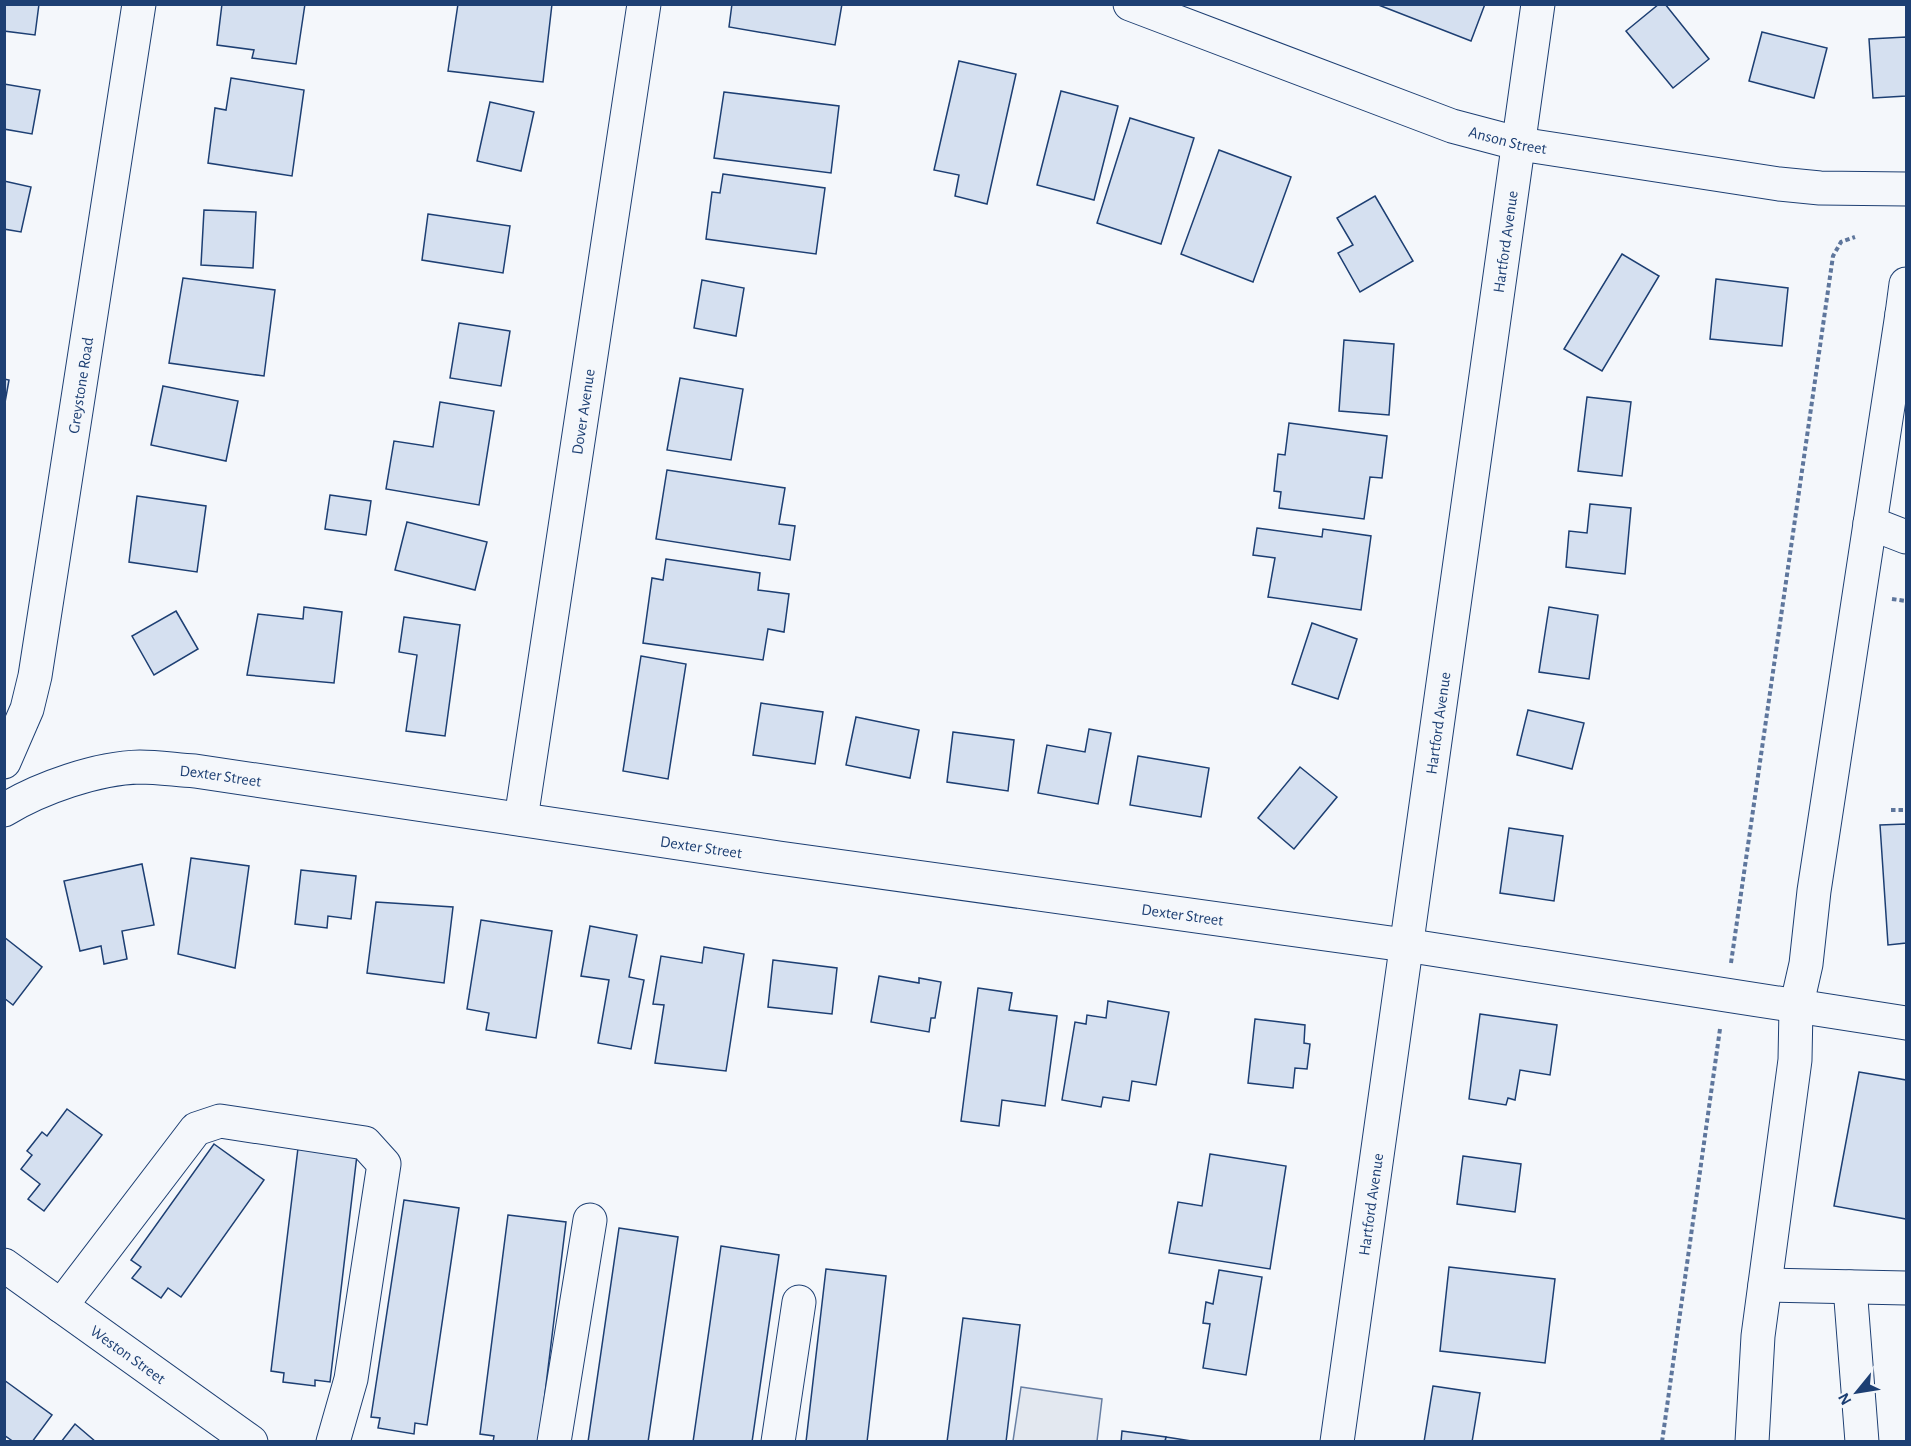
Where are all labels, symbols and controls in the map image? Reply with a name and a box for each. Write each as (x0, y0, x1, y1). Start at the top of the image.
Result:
street label: Anson Street (1467, 124, 1548, 157)
street label: Hartford Avenue (1491, 190, 1521, 294)
street label: Greystone Road (66, 336, 96, 435)
street label: Dover Avenue (569, 368, 598, 456)
street label: Hartford Avenue (1423, 671, 1454, 775)
street label: Dexter Street (179, 763, 262, 790)
street label: Dexter Street (659, 833, 743, 861)
street label: Dexter Street (1140, 901, 1224, 929)
street label: Hartford Avenue (1356, 1152, 1386, 1257)
street label: Weston Street (87, 1323, 168, 1387)
north arrow (1827, 1362, 1887, 1422)
text: N (1835, 1390, 1855, 1408)

